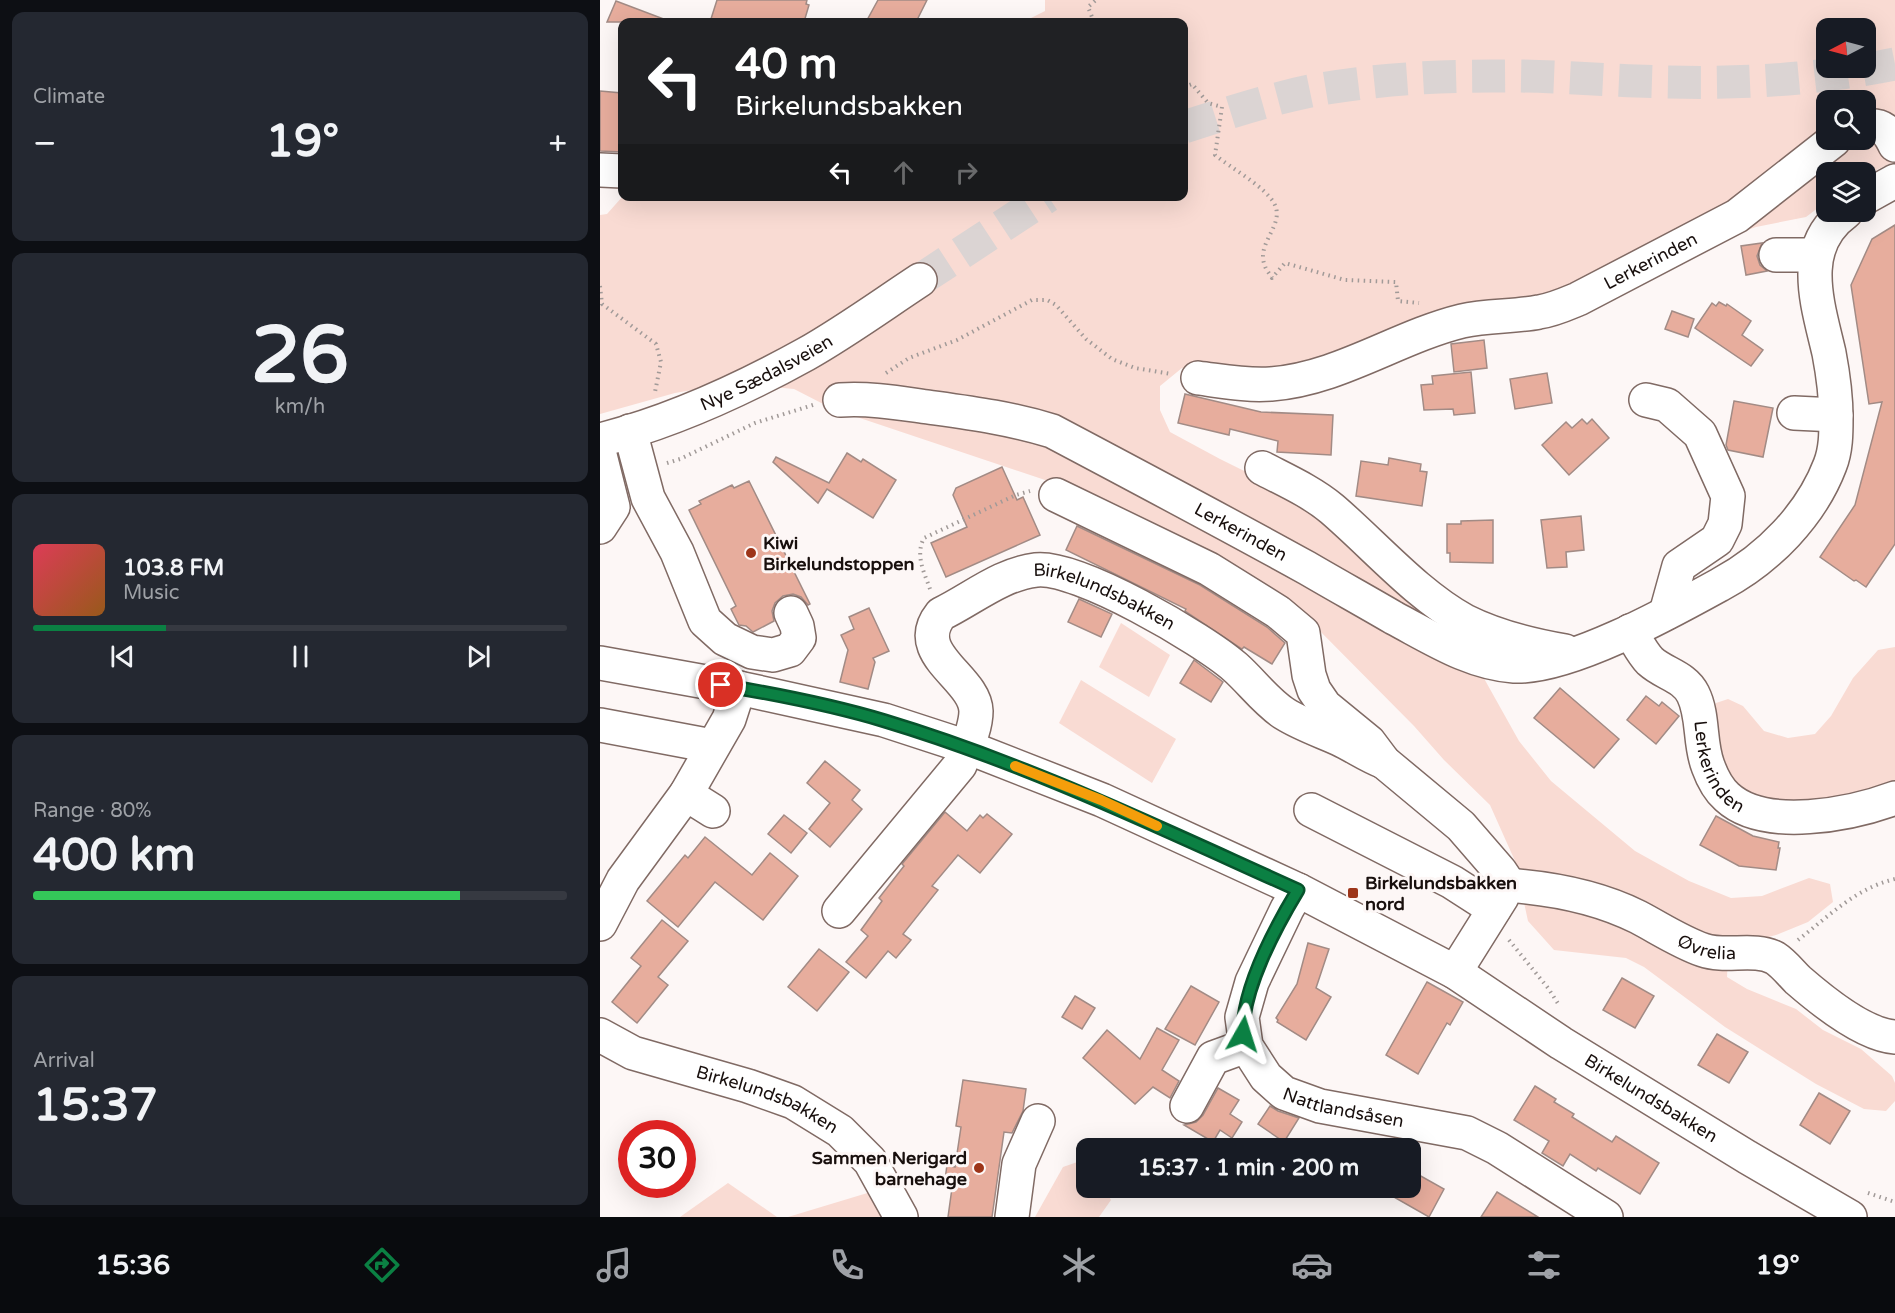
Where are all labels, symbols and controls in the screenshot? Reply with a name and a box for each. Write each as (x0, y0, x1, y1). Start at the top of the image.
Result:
north arrow (1816, 18, 1876, 78)
map controls (1816, 18, 1876, 222)
text: 40 m (735, 39, 837, 90)
icon: left (636, 42, 714, 120)
text: Climate (33, 85, 105, 109)
text: Birkelundsbakken (735, 90, 963, 123)
button: search (1816, 90, 1876, 150)
text: 19° (266, 115, 339, 169)
text: − (33, 124, 57, 163)
text: + (548, 124, 567, 163)
icon: left (824, 156, 857, 189)
icon: ahead (887, 156, 920, 189)
icon: right (950, 156, 983, 189)
button: layers (1816, 162, 1876, 222)
street label: Lerkerinden (1600, 228, 1701, 294)
text: 26 (251, 309, 349, 403)
street label: Nye Sædalsveien (697, 330, 837, 416)
text: km/h (275, 395, 325, 419)
street label: Lerkerinden (1191, 498, 1291, 566)
place label: Kiwi Birkelundstoppen (763, 532, 914, 575)
marker: Kiwi Birkelundstoppen (744, 546, 758, 560)
text: 103.8 FM (123, 555, 224, 581)
street label: Birkelundsbakken (1033, 559, 1179, 635)
text: Music (123, 581, 179, 605)
icon: previous (106, 640, 139, 673)
icon: pause (284, 640, 317, 673)
icon: next (462, 640, 495, 673)
pin (695, 659, 746, 710)
icon: arrive (704, 668, 737, 701)
street label: Lerkerinden (1689, 720, 1748, 817)
text: Range · 80% (33, 799, 152, 823)
text: 400 km (33, 829, 195, 883)
place label: Birkelundsbakken nord (1365, 872, 1517, 915)
marker: Birkelundsbakken nord (1346, 886, 1360, 900)
street label: Øvrelia (1674, 929, 1736, 964)
position arrow (1211, 1002, 1275, 1066)
text: Arrival (33, 1049, 95, 1073)
street label: Birkelundsbakken (1580, 1049, 1722, 1147)
street label: Birkelundsbakken (694, 1061, 842, 1138)
text: 15:37 (33, 1079, 158, 1133)
street label: Nattlandsåsen (1280, 1083, 1406, 1132)
speed limit sign: 30 (618, 1120, 696, 1198)
place label: Sammen Nerigard barnehage (812, 1147, 967, 1190)
text: 15:37 · 1 min · 200 m (1138, 1155, 1359, 1181)
marker: Sammen Nerigard barnehage (972, 1161, 986, 1175)
icon: directions (361, 1244, 403, 1286)
icon: music (593, 1244, 635, 1286)
icon: phone (826, 1244, 868, 1286)
icon: climate (1058, 1244, 1100, 1286)
icon: car (1291, 1244, 1333, 1286)
icon: filters (1523, 1244, 1565, 1286)
text: 15:36 (95, 1249, 170, 1282)
text: 19° (1756, 1249, 1800, 1282)

